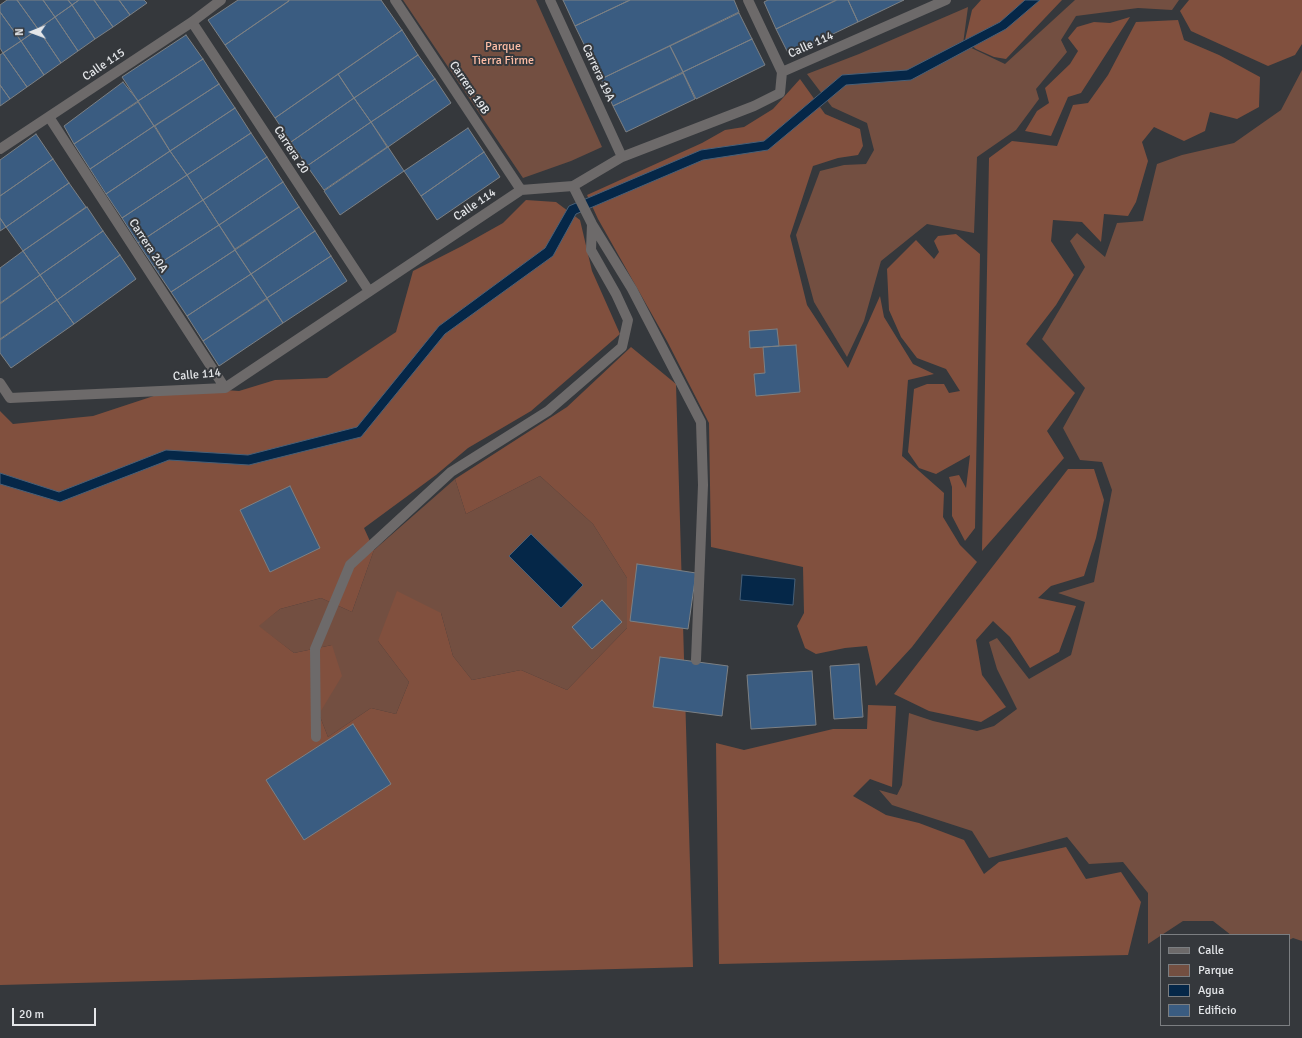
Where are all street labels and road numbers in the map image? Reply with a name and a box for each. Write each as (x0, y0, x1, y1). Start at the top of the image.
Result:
street label: Calle 114 (786, 29, 836, 61)
street label: Carrera 19A (579, 42, 617, 104)
street label: Calle 115 (80, 46, 128, 84)
street label: Carrera 19B (446, 59, 492, 117)
street label: Carrera 20 (270, 123, 312, 177)
street label: Calle 114 (451, 186, 499, 224)
street label: Carrera 20A (125, 216, 171, 276)
street label: Calle 114 (172, 366, 222, 384)

